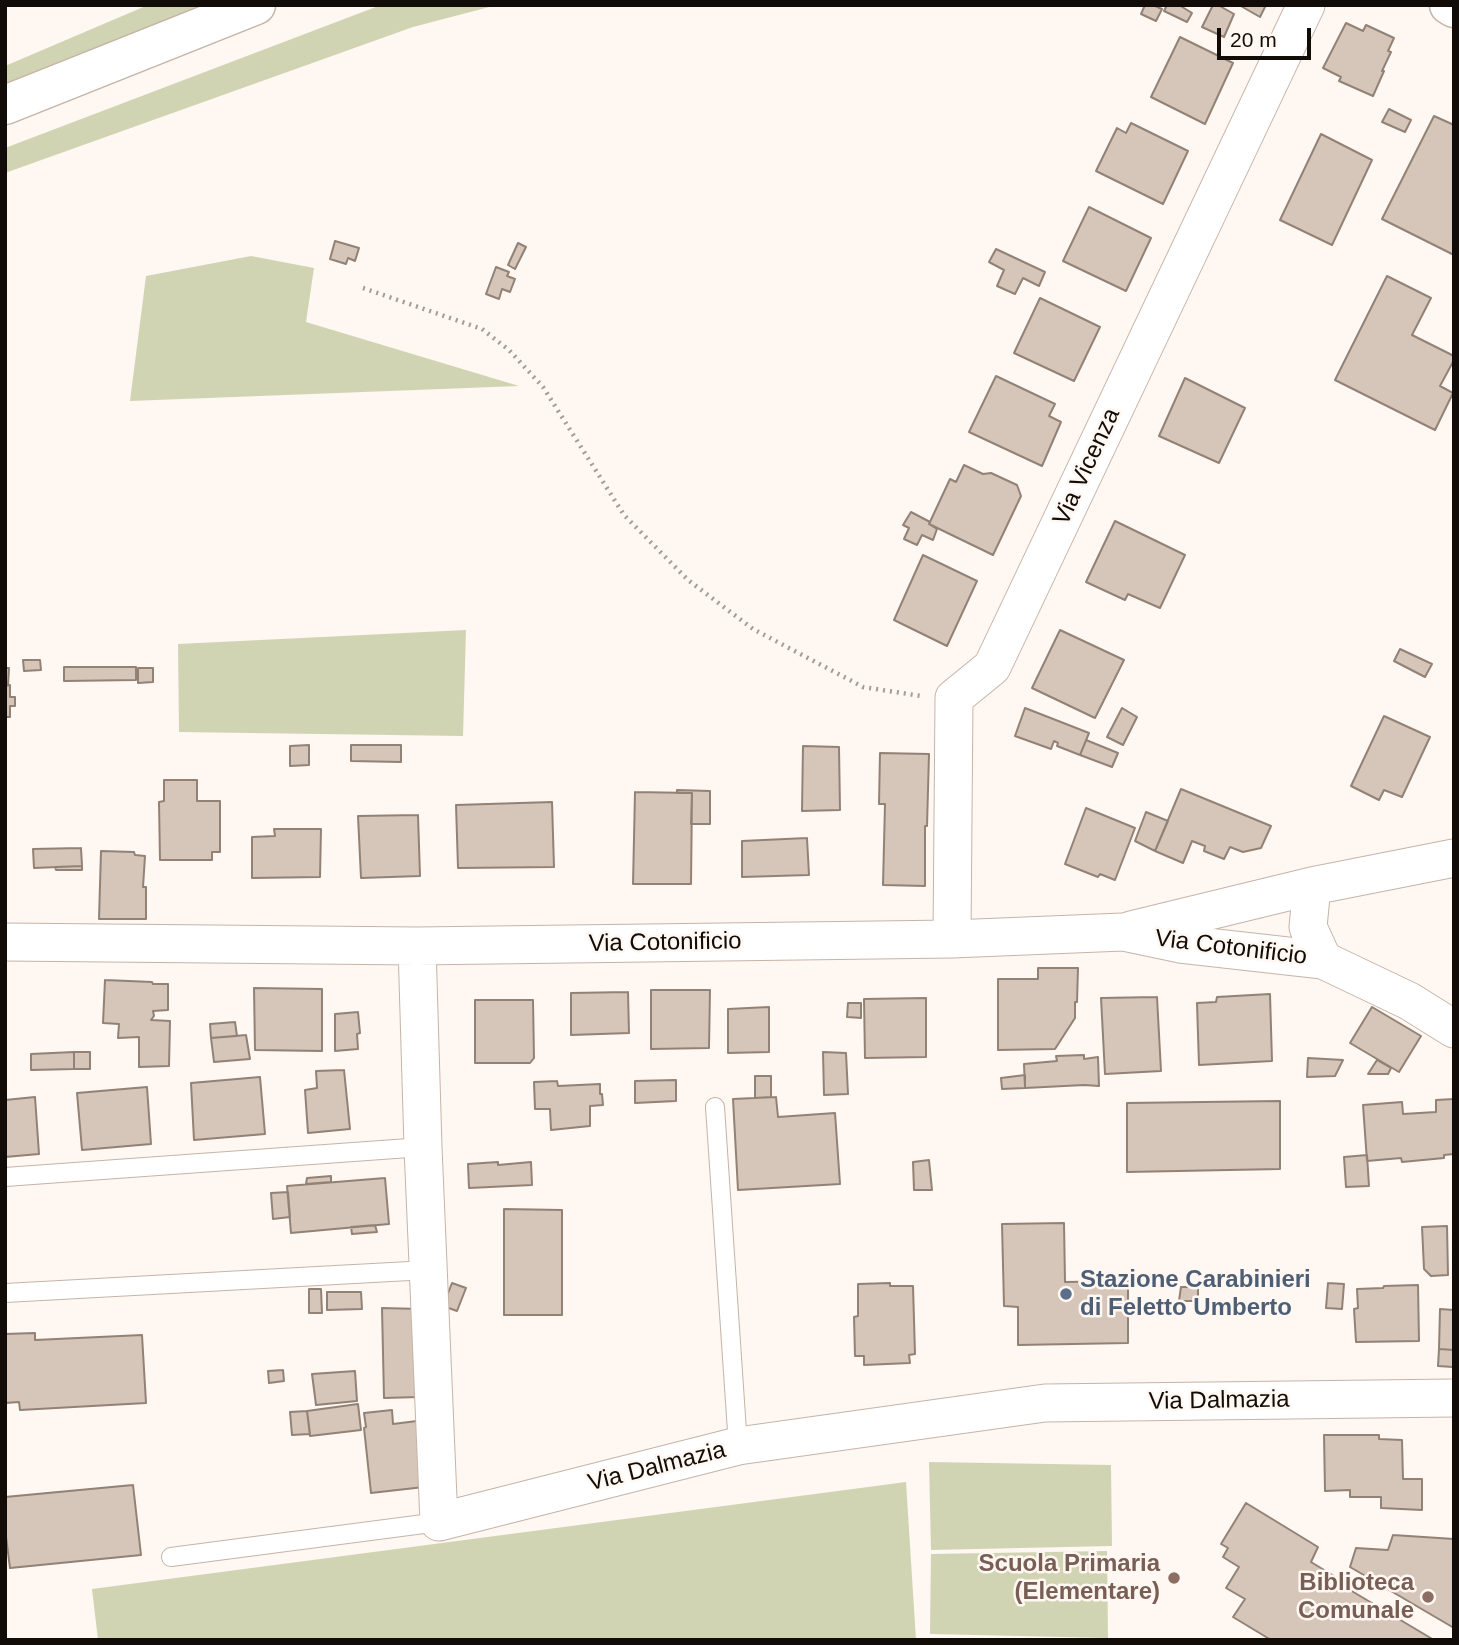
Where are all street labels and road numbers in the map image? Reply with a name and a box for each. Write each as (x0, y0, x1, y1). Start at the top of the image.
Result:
street label: Via Vicenza (1047, 404, 1127, 530)
street label: Via Cotonificio (1153, 924, 1309, 972)
street label: Via Cotonificio (588, 927, 742, 959)
street label: Via Dalmazia (1148, 1385, 1290, 1417)
street label: Via Dalmazia (585, 1436, 729, 1498)

